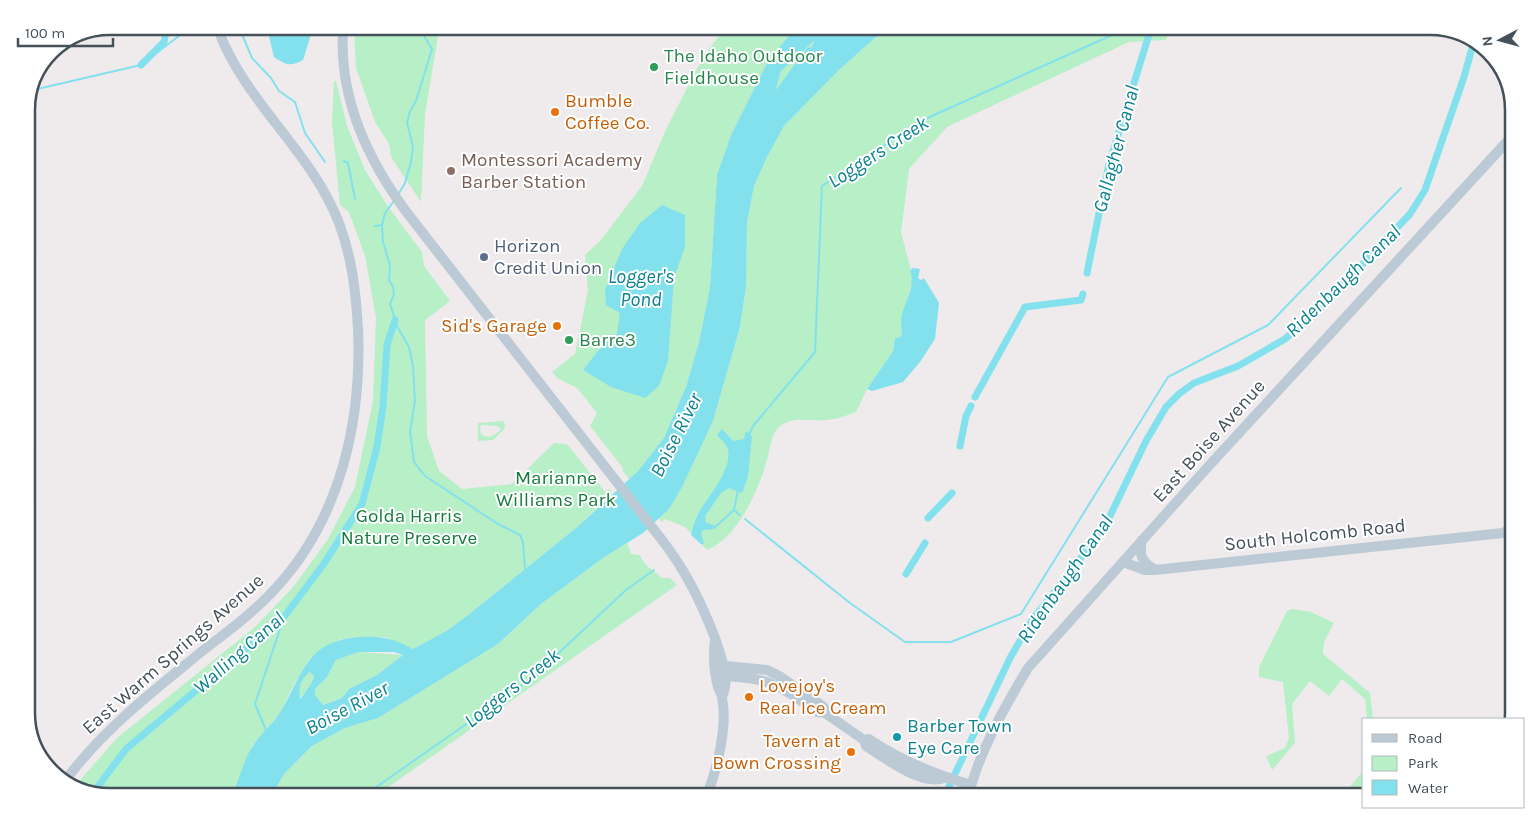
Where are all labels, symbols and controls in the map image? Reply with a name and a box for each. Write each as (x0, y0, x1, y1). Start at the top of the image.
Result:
scale bar (18, 15, 112, 47)
north arrow (1475, 15, 1525, 65)
text: 100 m (25, 24, 65, 42)
text: N (1479, 35, 1497, 47)
place label: The Idaho Outdoor Fieldhouse (664, 45, 823, 89)
marker: The Idaho Outdoor Fieldhouse (648, 61, 660, 73)
water label: Gallagher Canal (1088, 83, 1144, 215)
place label: Bumble Coffee Co. (565, 90, 650, 134)
marker: Bumble Coffee Co. (549, 106, 561, 118)
water label: Loggers Creek (824, 111, 933, 193)
place label: Montessori Academy Barber Station (461, 149, 642, 193)
marker: Montessori Academy Barber Station (445, 165, 457, 177)
water label: Ridenbaugh Canal (1281, 220, 1405, 342)
place label: Horizon Credit Union (494, 235, 602, 279)
marker: Horizon Credit Union (478, 251, 490, 263)
water label: Logger's Pond (608, 265, 674, 311)
place label: Sid's Garage (441, 315, 547, 337)
marker: Sid's Garage (551, 320, 563, 332)
place label: Barre3 (579, 329, 636, 351)
marker: Barre3 (563, 334, 575, 346)
street label: East Boise Avenue (1148, 375, 1270, 507)
water label: Boise River (645, 388, 707, 481)
park label: Marianne Williams Park (496, 467, 616, 511)
park label: Golda Harris Nature Preserve (341, 505, 477, 549)
water label: Ridenbaugh Canal (1012, 510, 1118, 648)
street label: South Holcomb Road (1223, 515, 1407, 555)
street label: East Warm Springs Avenue (78, 569, 268, 739)
water label: Walling Canal (189, 607, 289, 699)
water label: Loggers Creek (460, 643, 565, 732)
place label: Lovejoy's Real Ice Cream (759, 675, 887, 719)
water label: Boise River (301, 676, 394, 740)
marker: Lovejoy's Real Ice Cream (743, 691, 755, 703)
place label: Barber Town Eye Care (907, 715, 1012, 759)
legend (1362, 718, 1525, 808)
text: Road (1408, 729, 1443, 747)
place label: Tavern at Bown Crossing (712, 730, 841, 774)
marker: Barber Town Eye Care (891, 731, 903, 743)
marker: Tavern at Bown Crossing (845, 746, 857, 758)
text: Park (1408, 754, 1438, 772)
text: Water (1408, 779, 1449, 797)

